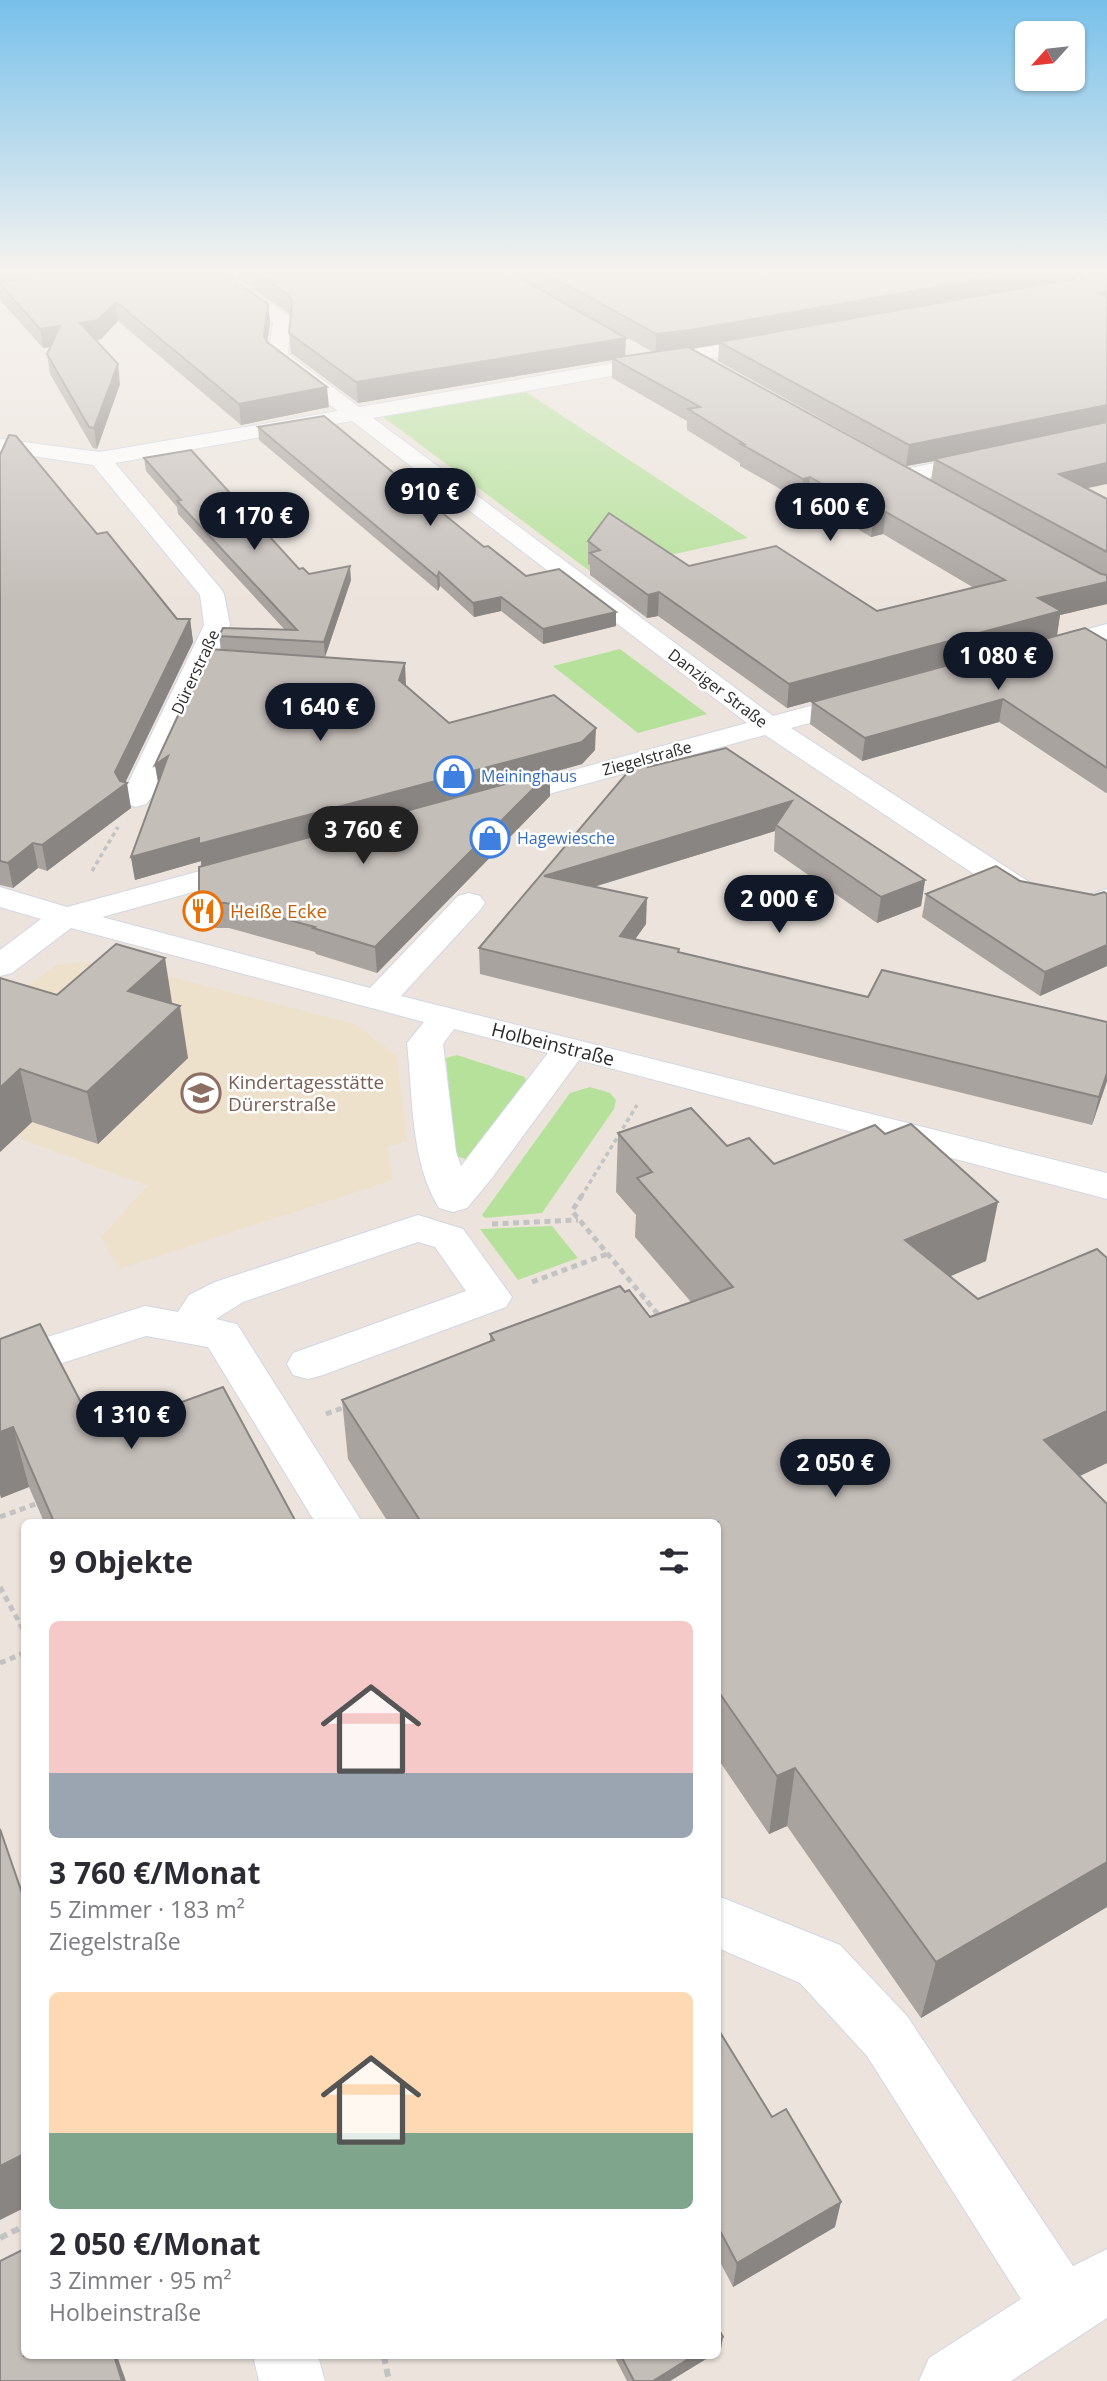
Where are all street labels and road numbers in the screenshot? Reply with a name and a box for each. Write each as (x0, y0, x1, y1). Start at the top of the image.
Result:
street label: Dürerstraße (166, 626, 224, 718)
street label: Danziger Straße (664, 643, 772, 733)
street label: Ziegelstraße (600, 736, 694, 780)
street label: Holbeinstraße (489, 1016, 617, 1072)

